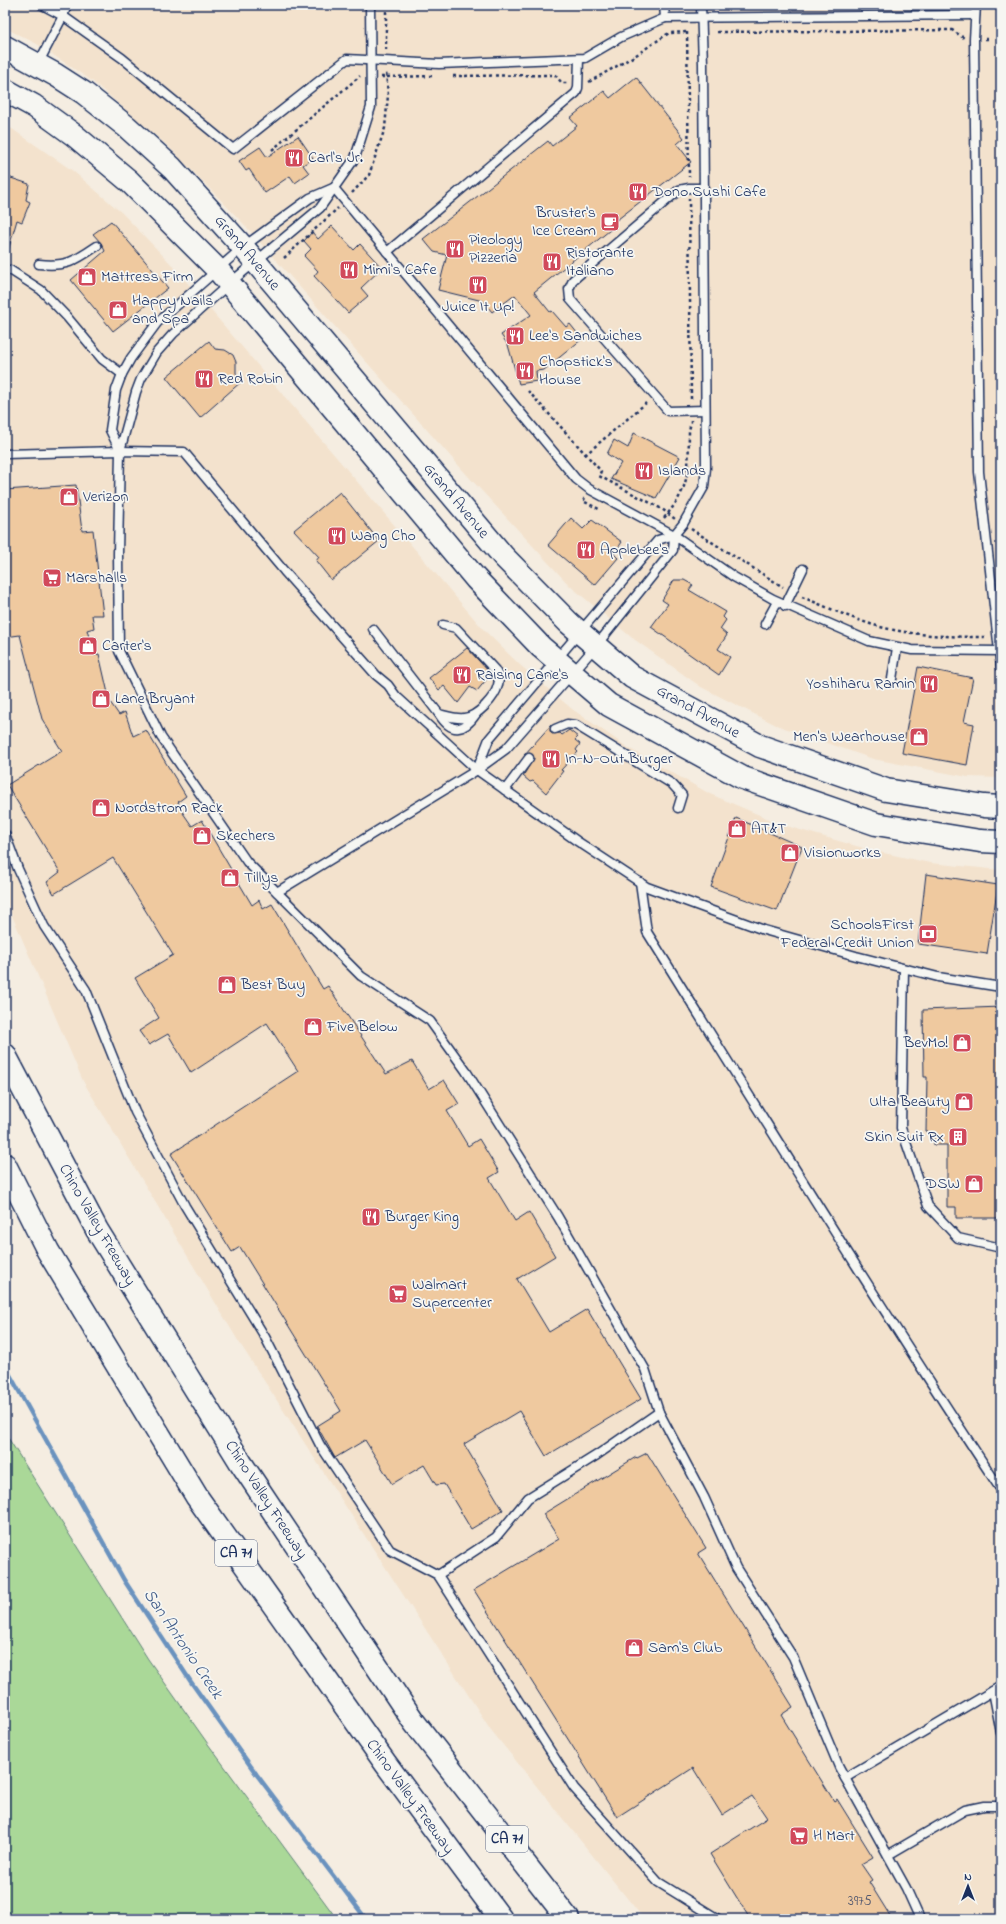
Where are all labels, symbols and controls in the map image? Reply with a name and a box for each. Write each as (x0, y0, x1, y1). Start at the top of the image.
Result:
place label: Carl's Jr. (308, 146, 363, 170)
restaurant icon: Carl's Jr. (283, 147, 305, 169)
place label: Dono Sushi Cafe (651, 180, 767, 204)
restaurant icon: Dono Sushi Cafe (627, 181, 649, 203)
place label: Bruster's Ice Cream (532, 201, 596, 243)
street label: Grand Avenue (208, 210, 286, 297)
cafe icon: Bruster's Ice Cream (599, 211, 621, 233)
place label: Pieology Pizzeria (469, 228, 522, 270)
restaurant icon: Pieology Pizzeria (444, 238, 466, 260)
place label: Ristorante Italiano (566, 241, 634, 283)
restaurant icon: Ristorante Italiano (541, 251, 563, 273)
place label: Mimi's Cafe (363, 258, 438, 282)
restaurant icon: Mimi's Cafe (338, 259, 360, 281)
place label: Mattress Firm (101, 265, 193, 289)
shop icon: Mattress Firm (76, 266, 98, 288)
restaurant icon: Juice It Up! (467, 274, 489, 296)
place label: Happy Nails and Spa (132, 289, 213, 331)
place label: Juice It Up! (442, 295, 515, 319)
shop icon: Happy Nails and Spa (107, 299, 129, 321)
place label: Lee's Sandwiches (529, 324, 642, 348)
restaurant icon: Lee's Sandwiches (504, 325, 526, 347)
place label: Chopstick's House (539, 350, 613, 392)
restaurant icon: Chopstick's House (514, 360, 536, 382)
place label: Red Robin (218, 367, 283, 391)
restaurant icon: Red Robin (193, 368, 215, 390)
street label: Grand Avenue (417, 458, 495, 545)
place label: Islands (658, 459, 706, 483)
restaurant icon: Islands (633, 460, 655, 482)
place label: Verizon (82, 485, 129, 509)
shop icon: Verizon (58, 486, 80, 508)
place label: Wang Cho (351, 524, 416, 548)
restaurant icon: Wang Cho (326, 525, 348, 547)
place label: Applebee's (600, 538, 669, 562)
restaurant icon: Applebee's (575, 539, 597, 561)
place label: Marshalls (66, 566, 127, 590)
supermarket icon: Marshalls (41, 567, 63, 589)
place label: Carter's (102, 634, 152, 658)
shop icon: Carter's (77, 635, 99, 657)
place label: Raising Cane's (476, 663, 569, 687)
restaurant icon: Raising Cane's (451, 664, 473, 686)
place label: Yoshiharu Ramin (806, 672, 915, 696)
restaurant icon: Yoshiharu Ramin (918, 673, 940, 695)
street label: Grand Avenue (652, 679, 745, 745)
place label: Lane Bryant (115, 687, 196, 711)
shop icon: Lane Bryant (90, 688, 112, 710)
place label: Men's Wearhouse (793, 725, 906, 749)
shop icon: Men's Wearhouse (908, 726, 930, 748)
place label: In-N-Out Burger (565, 747, 673, 771)
restaurant icon: In-N-Out Burger (540, 748, 562, 770)
place label: Nordstrom Rack (115, 796, 224, 820)
shop icon: Nordstrom Rack (90, 797, 112, 819)
place label: AT&T (751, 817, 787, 841)
shop icon: AT&T (726, 818, 748, 840)
place label: Skechers (216, 824, 275, 848)
shop icon: Skechers (191, 825, 213, 847)
place label: Visionworks (803, 841, 881, 865)
shop icon: Visionworks (779, 842, 801, 864)
place label: Tillys (244, 866, 278, 890)
shop icon: Tillys (219, 867, 241, 889)
place label: SchoolsFirst Federal Credit Union (780, 913, 915, 955)
bank icon: SchoolsFirst Federal Credit Union (917, 923, 939, 945)
place label: Best Buy (240, 973, 305, 997)
shop icon: Best Buy (216, 974, 238, 996)
place label: Five Below (326, 1015, 398, 1039)
shop icon: Five Below (302, 1016, 324, 1038)
place label: BevMo! (902, 1031, 949, 1055)
shop icon: BevMo! (951, 1032, 973, 1054)
place label: Ulta Beauty (869, 1090, 950, 1114)
shop icon: Ulta Beauty (953, 1091, 975, 1113)
place label: Skin Suit Rx (864, 1125, 944, 1149)
building icon: Skin Suit Rx (947, 1126, 969, 1148)
street label: Chino Valley Freeway (52, 1159, 142, 1291)
place label: DSW (925, 1172, 960, 1196)
shop icon: DSW (963, 1173, 985, 1195)
place label: Burger King (384, 1205, 459, 1229)
restaurant icon: Burger King (360, 1206, 382, 1228)
place label: Walmart Supercenter (412, 1273, 492, 1315)
supermarket icon: Walmart Supercenter (387, 1283, 409, 1305)
street label: Chino Valley Freeway (218, 1436, 314, 1564)
road number: CA 71 (215, 1540, 257, 1566)
water label: San Antonio Creek (137, 1584, 230, 1705)
place label: Sam's Club (648, 1636, 723, 1660)
shop icon: Sam's Club (623, 1637, 645, 1659)
street label: Chino Valley Freeway (360, 1734, 460, 1860)
place label: H Mart (813, 1824, 856, 1848)
supermarket icon: H Mart (788, 1825, 810, 1847)
road number: CA 71 (486, 1826, 528, 1852)
north arrow (948, 1866, 988, 1906)
text: N (964, 1869, 972, 1885)
house number: 3975 (848, 1891, 872, 1912)

